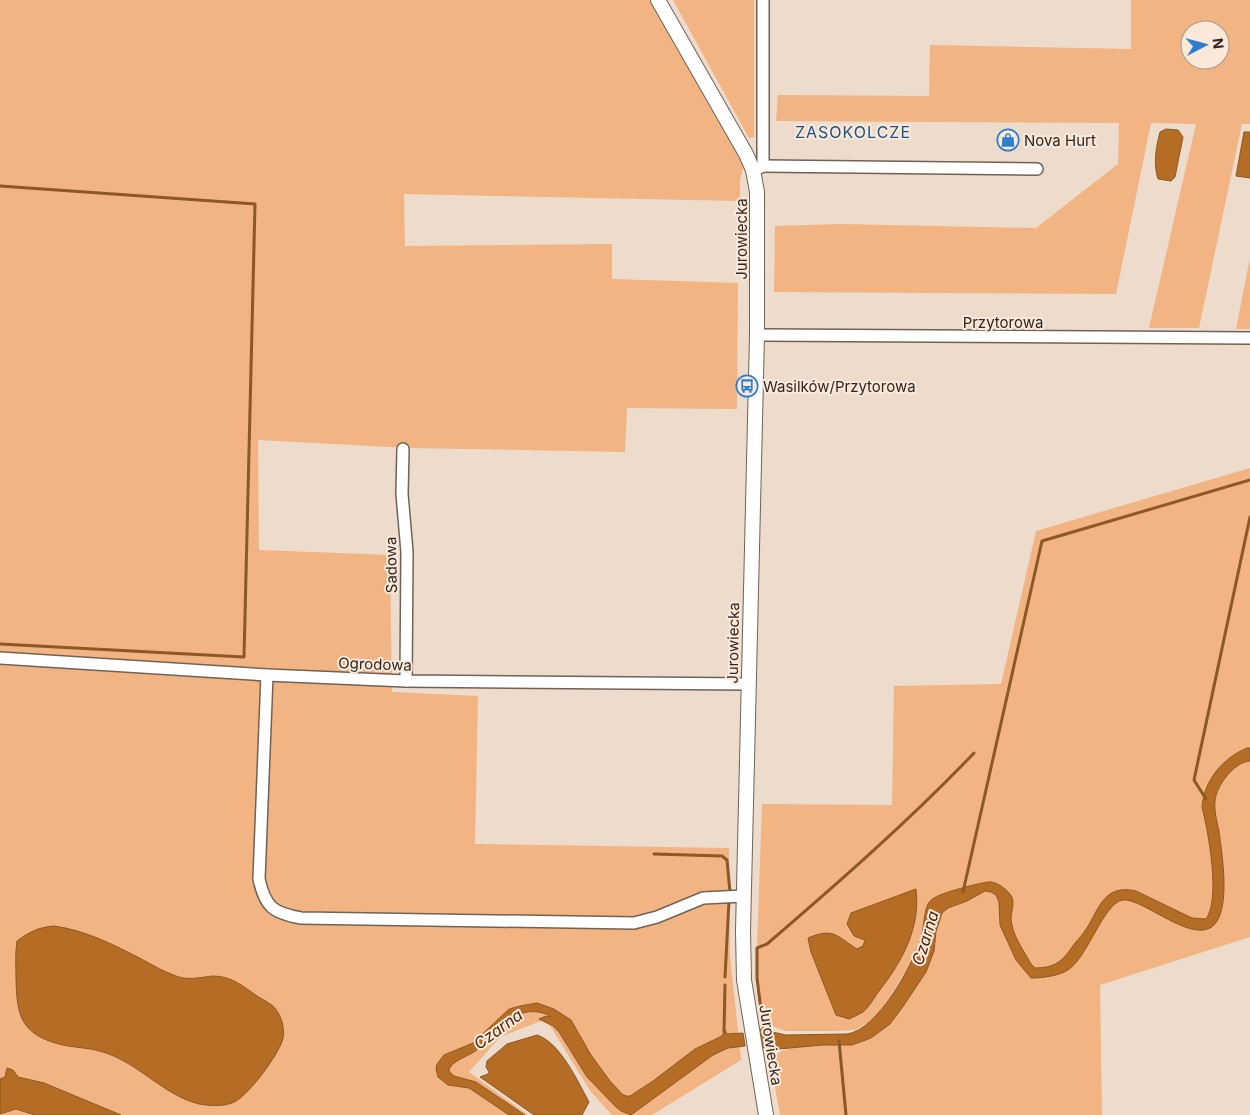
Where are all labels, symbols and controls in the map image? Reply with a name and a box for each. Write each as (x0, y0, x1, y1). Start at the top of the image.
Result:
north arrow (1180, 20, 1230, 70)
text: N (1209, 37, 1227, 50)
district label: ZASOKOLCZE (795, 122, 911, 142)
shop icon: Nova Hurt (996, 128, 1020, 152)
place label: Nova Hurt (1024, 131, 1096, 150)
street label: Jurowiecka (732, 198, 751, 280)
street label: Przytorowa (963, 313, 1043, 332)
bus stop icon: Wasilków/Przytorowa (735, 374, 759, 398)
place label: Wasilków/Przytorowa (763, 377, 916, 396)
street label: Sadowa (381, 537, 401, 593)
street label: Jurowiecka (723, 602, 743, 684)
street label: Ogrodowa (338, 653, 412, 675)
water label: Czarna (907, 908, 943, 968)
street label: Jurowiecka (755, 1003, 787, 1087)
water label: Czarna (470, 1004, 527, 1053)

